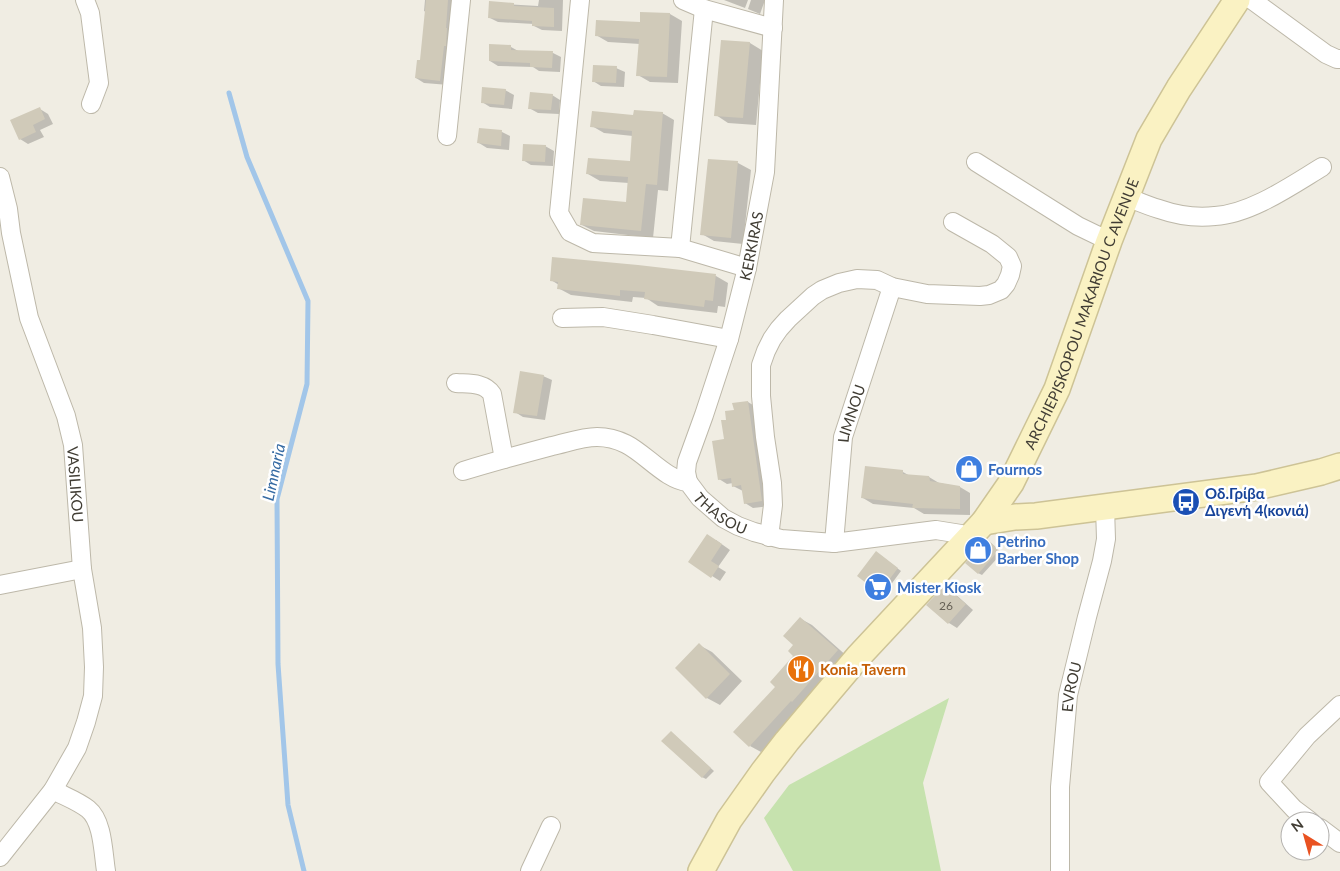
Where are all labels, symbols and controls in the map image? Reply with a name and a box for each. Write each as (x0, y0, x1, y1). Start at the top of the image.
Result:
street label: ARCHIEPISKOPOU MAKARIOU C AVENUE (1020, 175, 1142, 452)
street label: KERKIRAS (735, 210, 766, 282)
street label: LIMNOU (834, 382, 869, 443)
water label: Limnaria (258, 442, 288, 502)
street label: VASILIKOU (64, 446, 88, 523)
shop icon: Fournos (954, 454, 984, 484)
place label: Fournos (988, 460, 1043, 478)
place label: Οδ.Γρίβα Διγενή 4(κονιά) (1205, 484, 1309, 519)
bus stop icon: Οδ.Γρίβα Διγενή 4(κονιά) (1171, 487, 1201, 517)
street label: THASOU (690, 489, 750, 538)
place label: Petrino Barber Shop (997, 532, 1079, 567)
shop icon: Petrino Barber Shop (963, 535, 993, 565)
supermarket icon: Mister Kiosk (863, 572, 893, 602)
place label: Mister Kiosk (897, 578, 982, 596)
house number: 26 (939, 598, 953, 613)
restaurant icon: Konia Tavern (786, 654, 816, 684)
place label: Konia Tavern (820, 660, 906, 678)
street label: EVROU (1058, 660, 1085, 713)
north arrow (1280, 811, 1330, 861)
text: N (1287, 815, 1306, 835)

